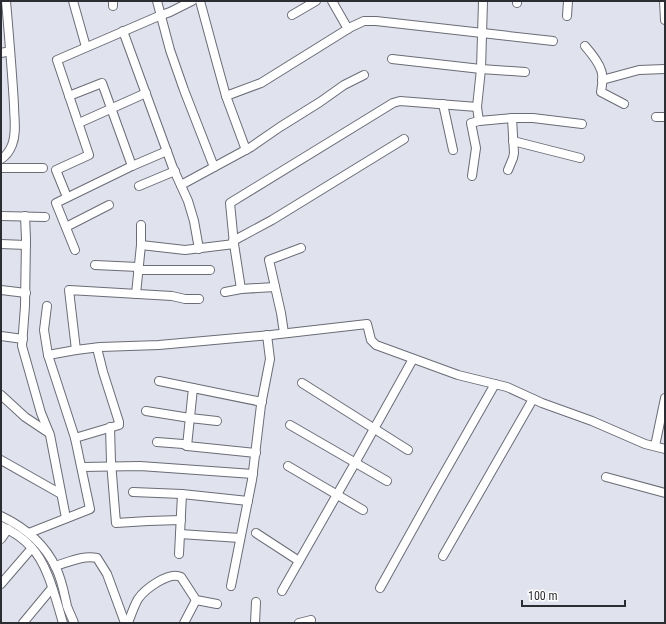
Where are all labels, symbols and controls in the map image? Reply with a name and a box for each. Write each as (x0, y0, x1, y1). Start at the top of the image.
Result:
scale bar (522, 582, 625, 608)
text: 100 m (528, 589, 558, 603)

